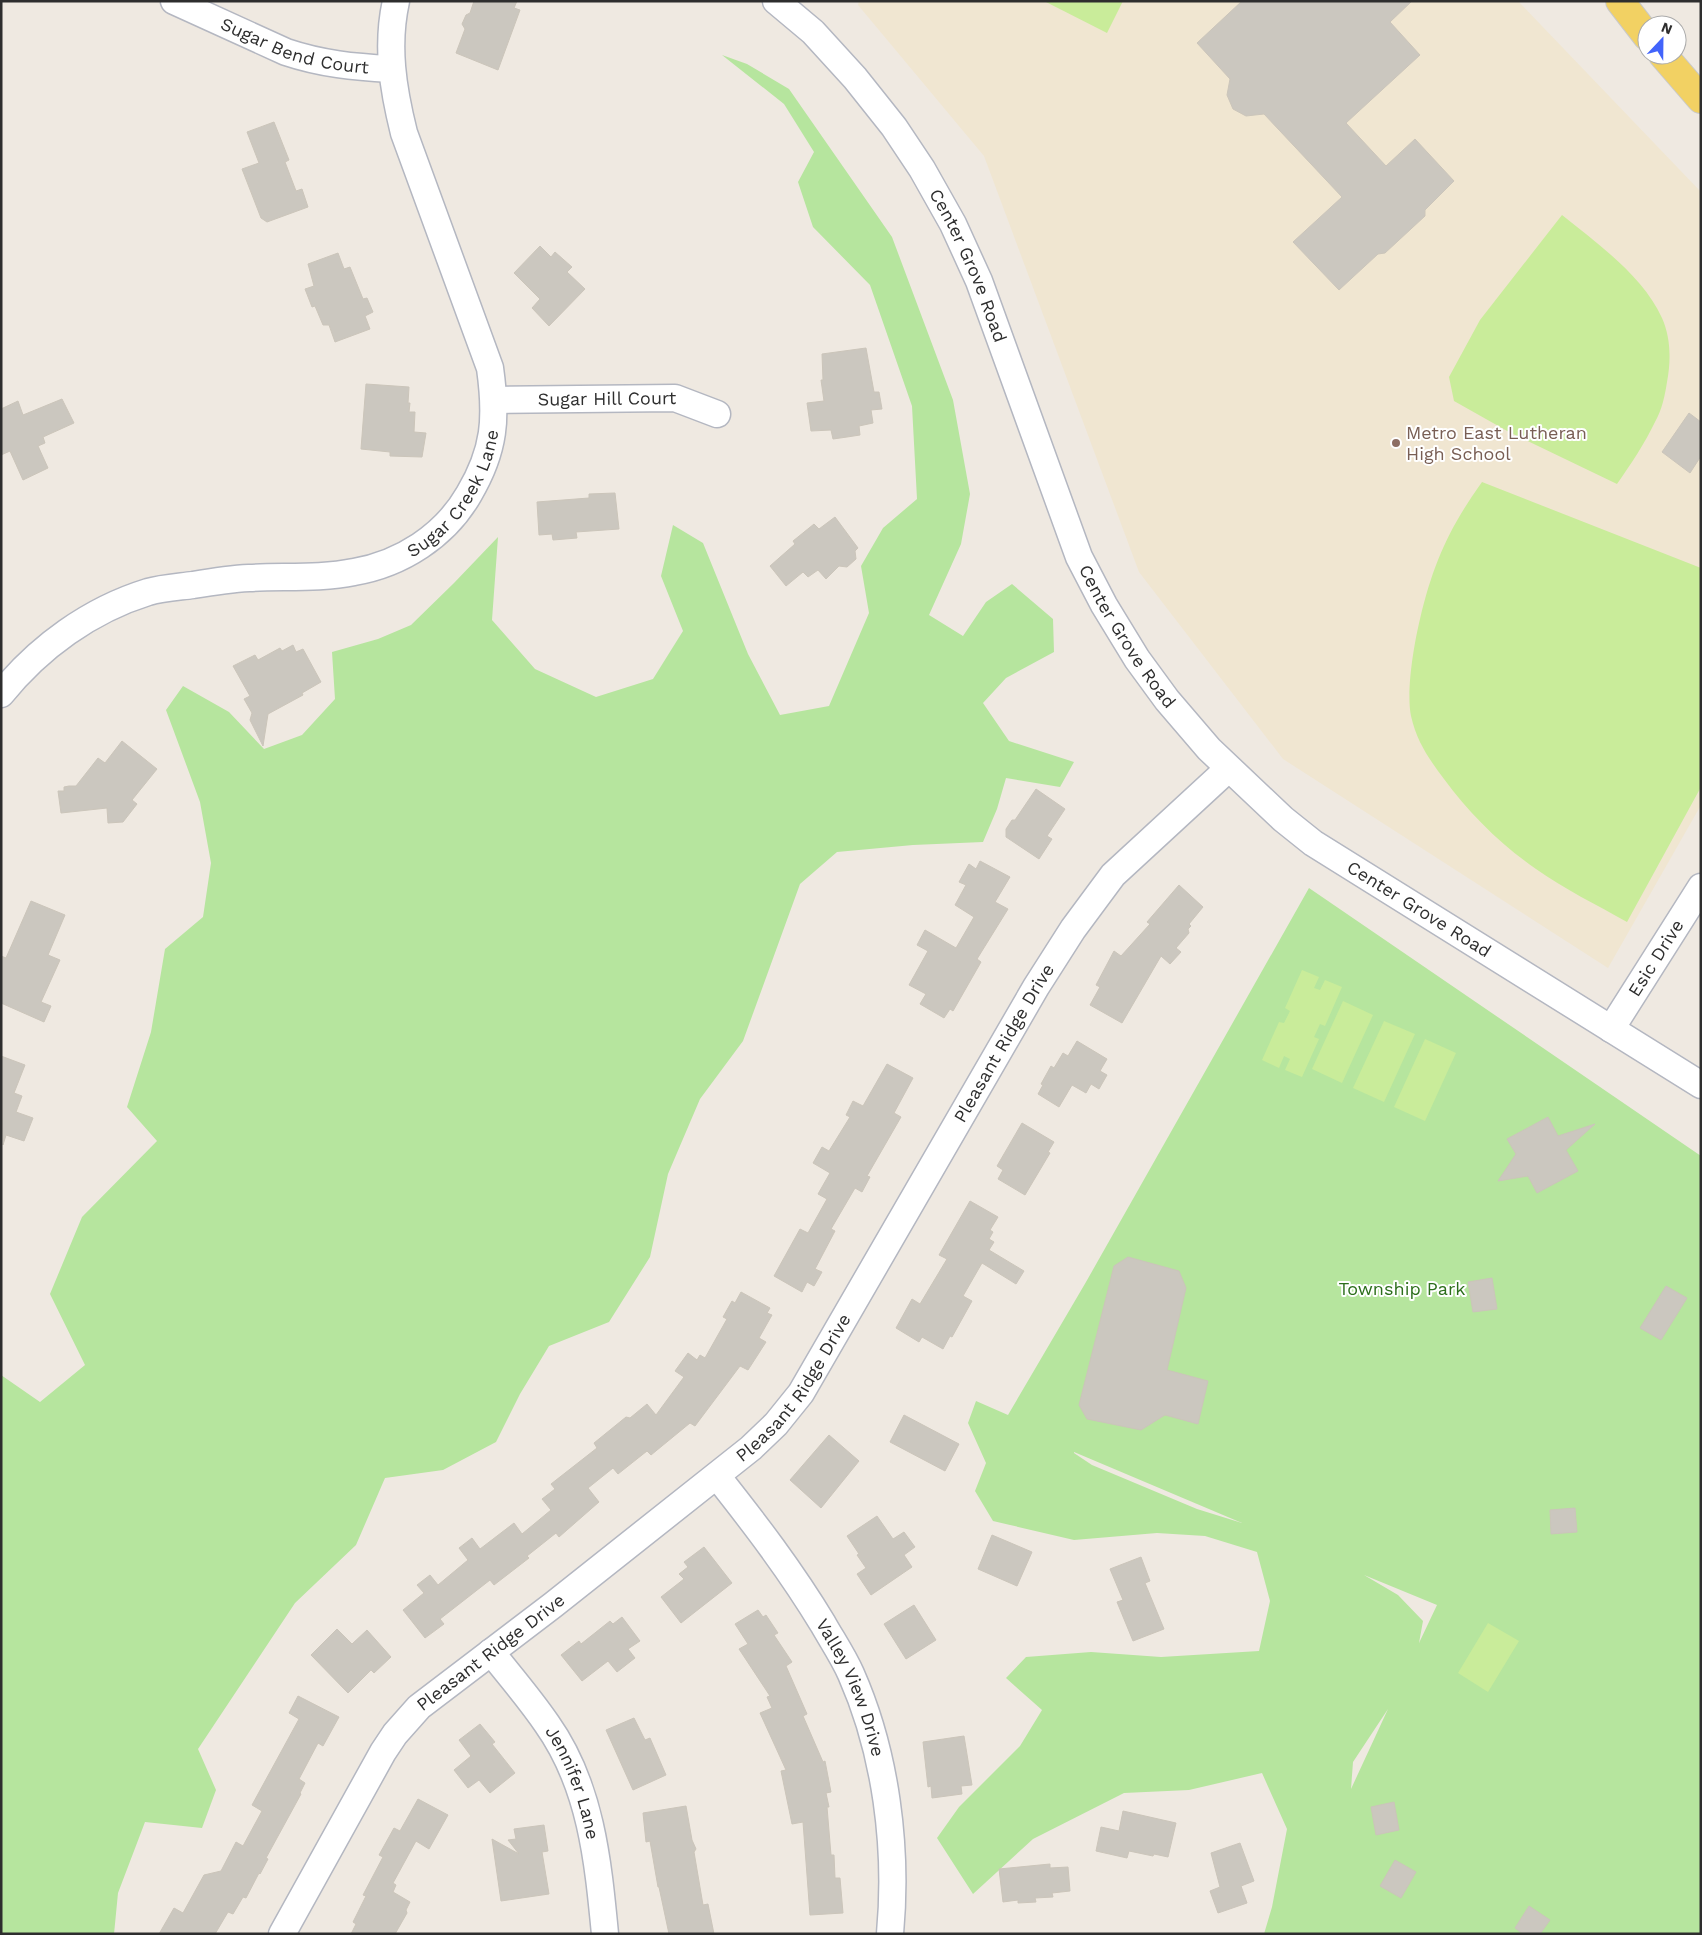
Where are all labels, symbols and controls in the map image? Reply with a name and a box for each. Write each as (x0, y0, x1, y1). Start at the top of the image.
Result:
street label: Sugar Bend Court (218, 13, 370, 78)
north arrow (1637, 15, 1687, 65)
text: N (1659, 19, 1675, 37)
street label: Center Grove Road (925, 185, 1011, 345)
street label: Sugar Hill Court (538, 387, 677, 410)
place label: Metro East Lutheran High School (1406, 422, 1587, 464)
street label: Sugar Creek Lane (403, 428, 502, 561)
marker: Metro East Lutheran High School (1390, 437, 1402, 449)
street label: Center Grove Road (1075, 561, 1180, 712)
street label: Center Grove Road (1343, 856, 1495, 961)
street label: Esic Drive (1623, 915, 1688, 1000)
street label: Pleasant Ridge Drive (949, 959, 1058, 1126)
park label: Township Park (1338, 1278, 1466, 1299)
street label: Pleasant Ridge Drive (731, 1310, 855, 1466)
street label: Pleasant Ridge Drive (412, 1589, 569, 1715)
street label: Valley View Drive (812, 1615, 889, 1759)
street label: Jennifer Lane (541, 1722, 604, 1841)

